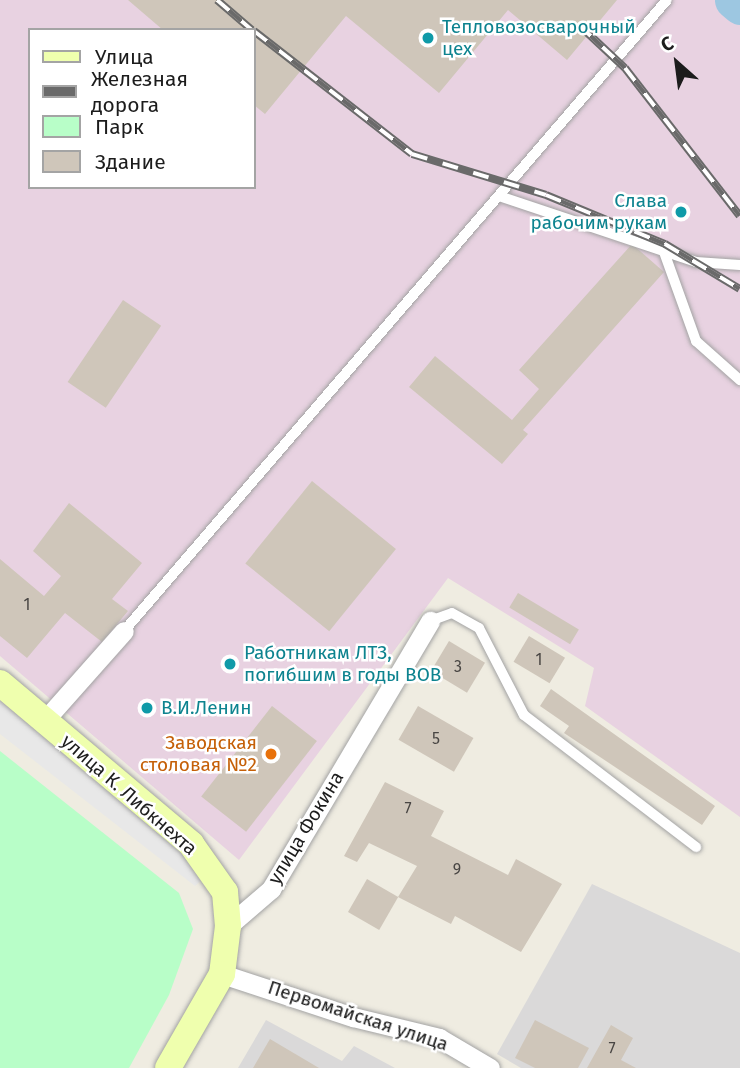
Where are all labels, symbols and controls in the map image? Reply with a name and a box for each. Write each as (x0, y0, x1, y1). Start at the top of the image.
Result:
place label: Тепловозосварочный цех (442, 16, 636, 60)
legend (28, 28, 256, 189)
north arrow (642, 28, 712, 98)
marker: Тепловозосварочный цех (420, 30, 436, 46)
text: С (657, 31, 677, 57)
text: Улица (95, 44, 154, 70)
text: Железная дорога (91, 66, 188, 118)
text: Парк (95, 114, 144, 140)
text: Здание (95, 149, 166, 175)
place label: Слава рабочим рукам (531, 190, 667, 234)
marker: Слава рабочим рукам (673, 204, 689, 220)
house number: 1 (24, 595, 30, 615)
place label: Работникам ЛТЗ, погибшим в годы ВОВ (244, 642, 441, 686)
house number: 1 (536, 650, 542, 670)
marker: Работникам ЛТЗ, погибшим в годы ВОВ (222, 656, 238, 672)
house number: 3 (454, 657, 462, 677)
place label: В.И.Ленин (161, 697, 252, 719)
marker: В.И.Ленин (139, 700, 155, 716)
house number: 5 (432, 729, 440, 749)
street label: улица К. Либкнехта (56, 730, 202, 860)
place label: Заводская столовая №2 (140, 732, 257, 776)
marker: Заводская столовая №2 (263, 746, 279, 762)
street label: улица Фокина (263, 767, 349, 889)
house number: 7 (404, 799, 412, 819)
house number: 9 (453, 860, 461, 880)
street label: Первомайская улица (265, 976, 451, 1056)
house number: 7 (608, 1039, 616, 1059)

